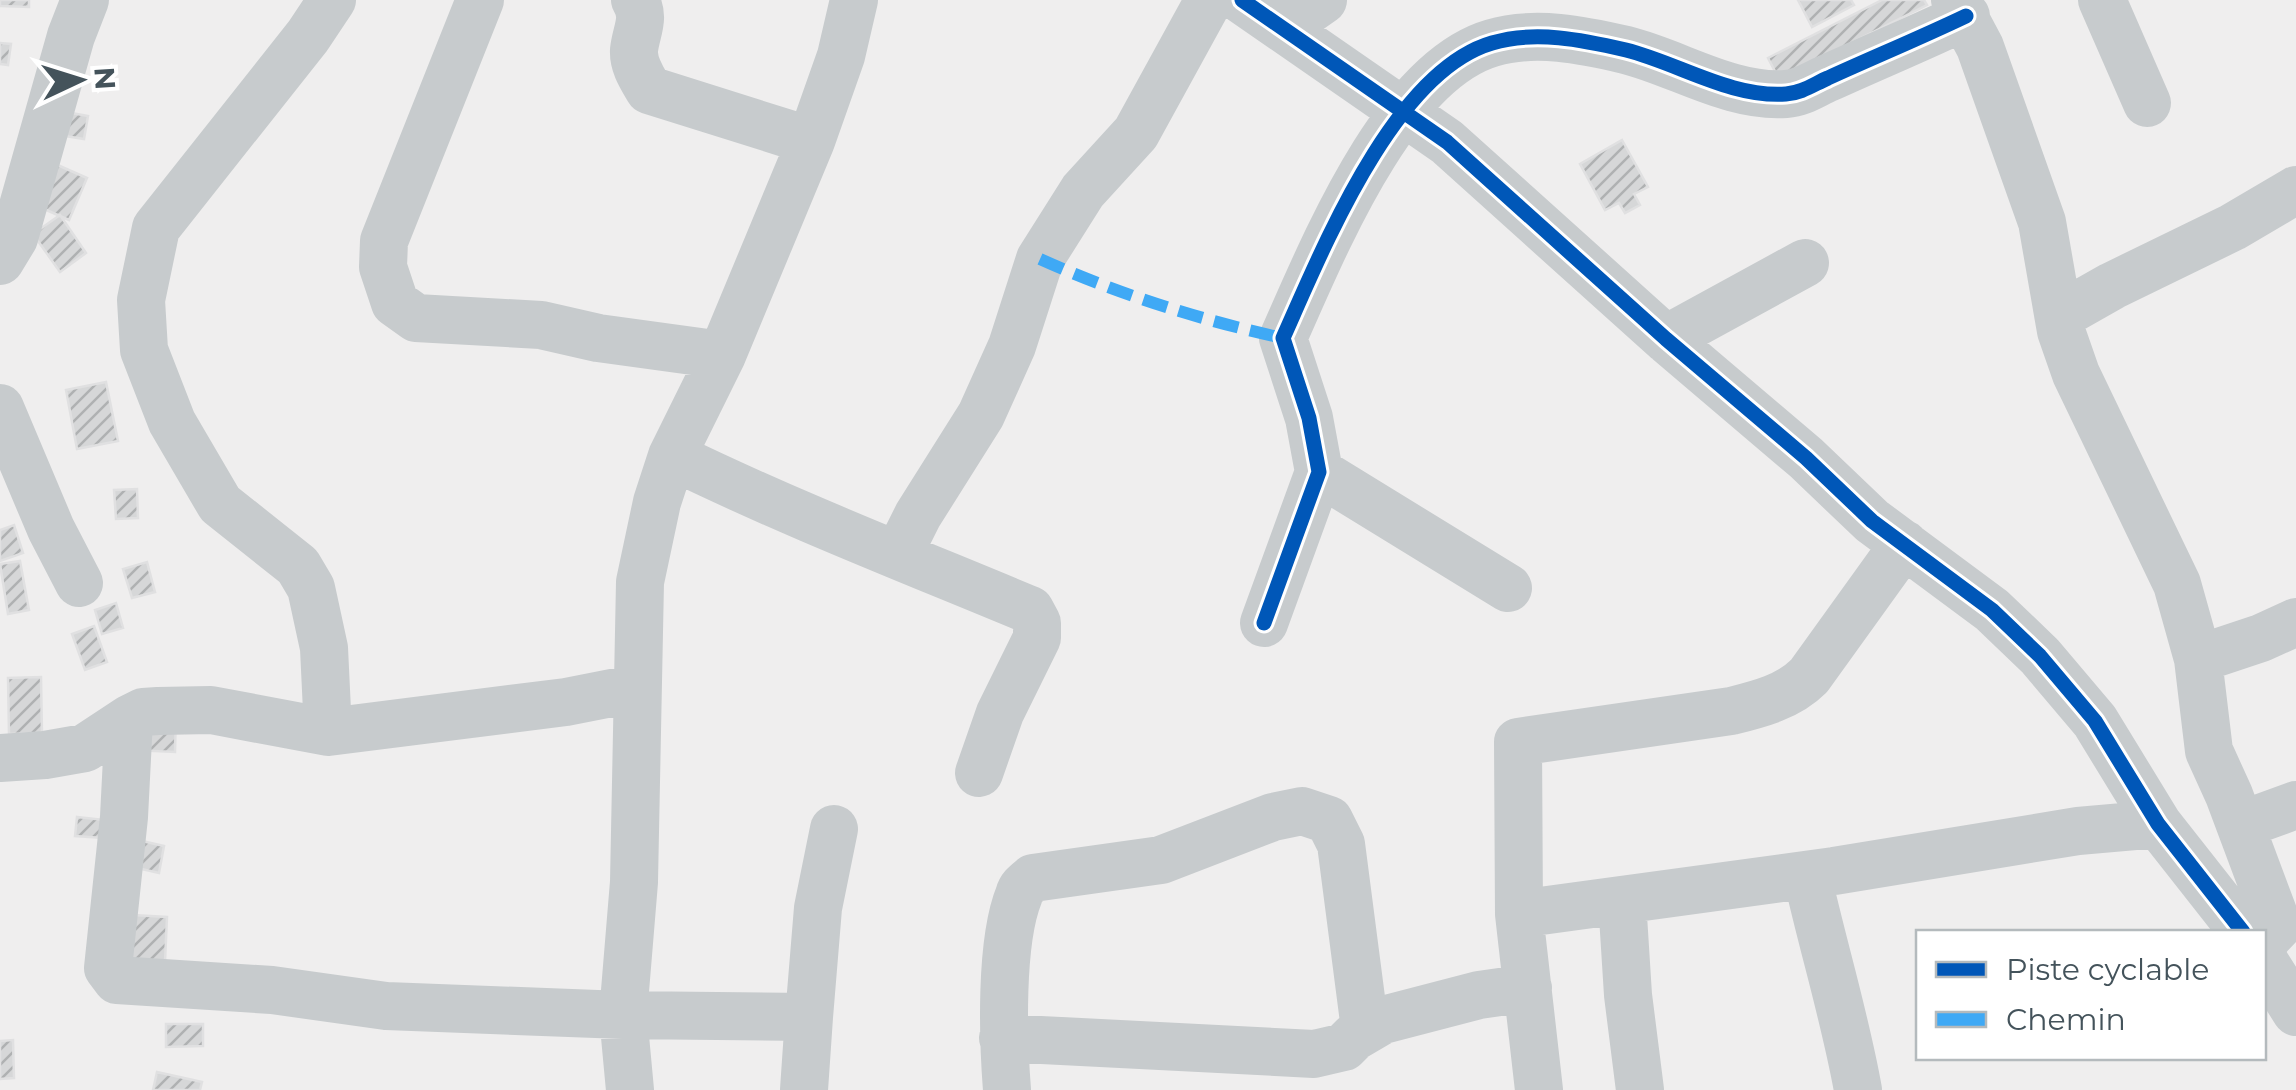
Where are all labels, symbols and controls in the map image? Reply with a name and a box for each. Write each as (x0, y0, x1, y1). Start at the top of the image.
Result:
north arrow (30, 30, 130, 130)
text: N (87, 66, 123, 91)
legend (1916, 930, 2266, 1060)
text: Piste cyclable (2006, 951, 2209, 988)
text: Chemin (2006, 1001, 2126, 1038)

